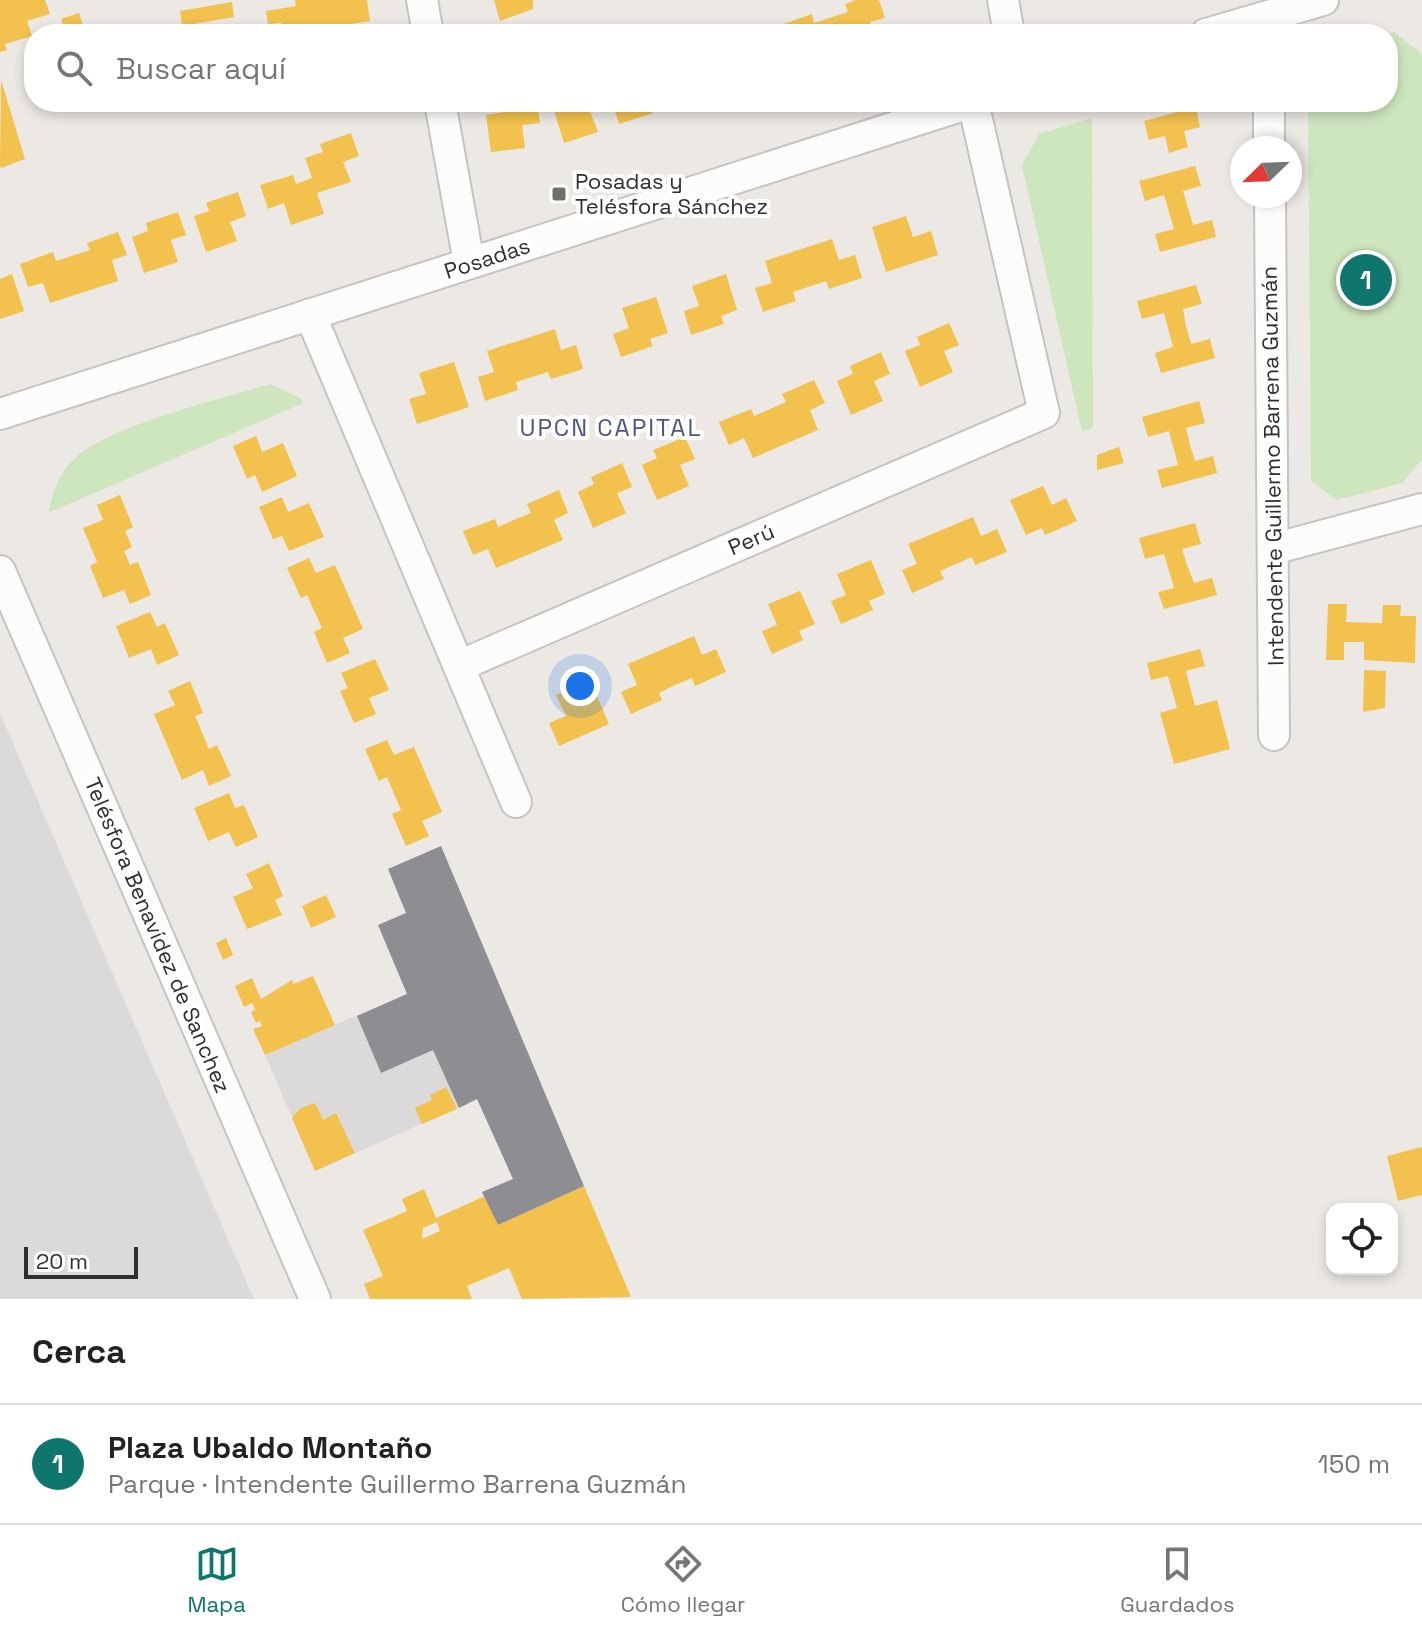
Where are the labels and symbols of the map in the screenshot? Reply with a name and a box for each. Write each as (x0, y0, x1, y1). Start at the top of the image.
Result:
north arrow (1230, 136, 1302, 208)
place label: Posadas y Telésfora Sánchez (575, 167, 768, 220)
marker: Posadas y Telésfora Sánchez (550, 185, 568, 203)
street label: Posadas (441, 231, 533, 285)
pin: 1 (1340, 250, 1392, 310)
street label: Intendente Guillermo Barrena Guzmán (1255, 266, 1289, 666)
district label: UPCN CAPITAL (519, 412, 703, 443)
street label: Perú (724, 517, 778, 561)
your location (560, 666, 600, 706)
street label: Telésfora Benavídez de Sanchez (79, 773, 237, 1097)
scale bar (24, 1243, 138, 1279)

